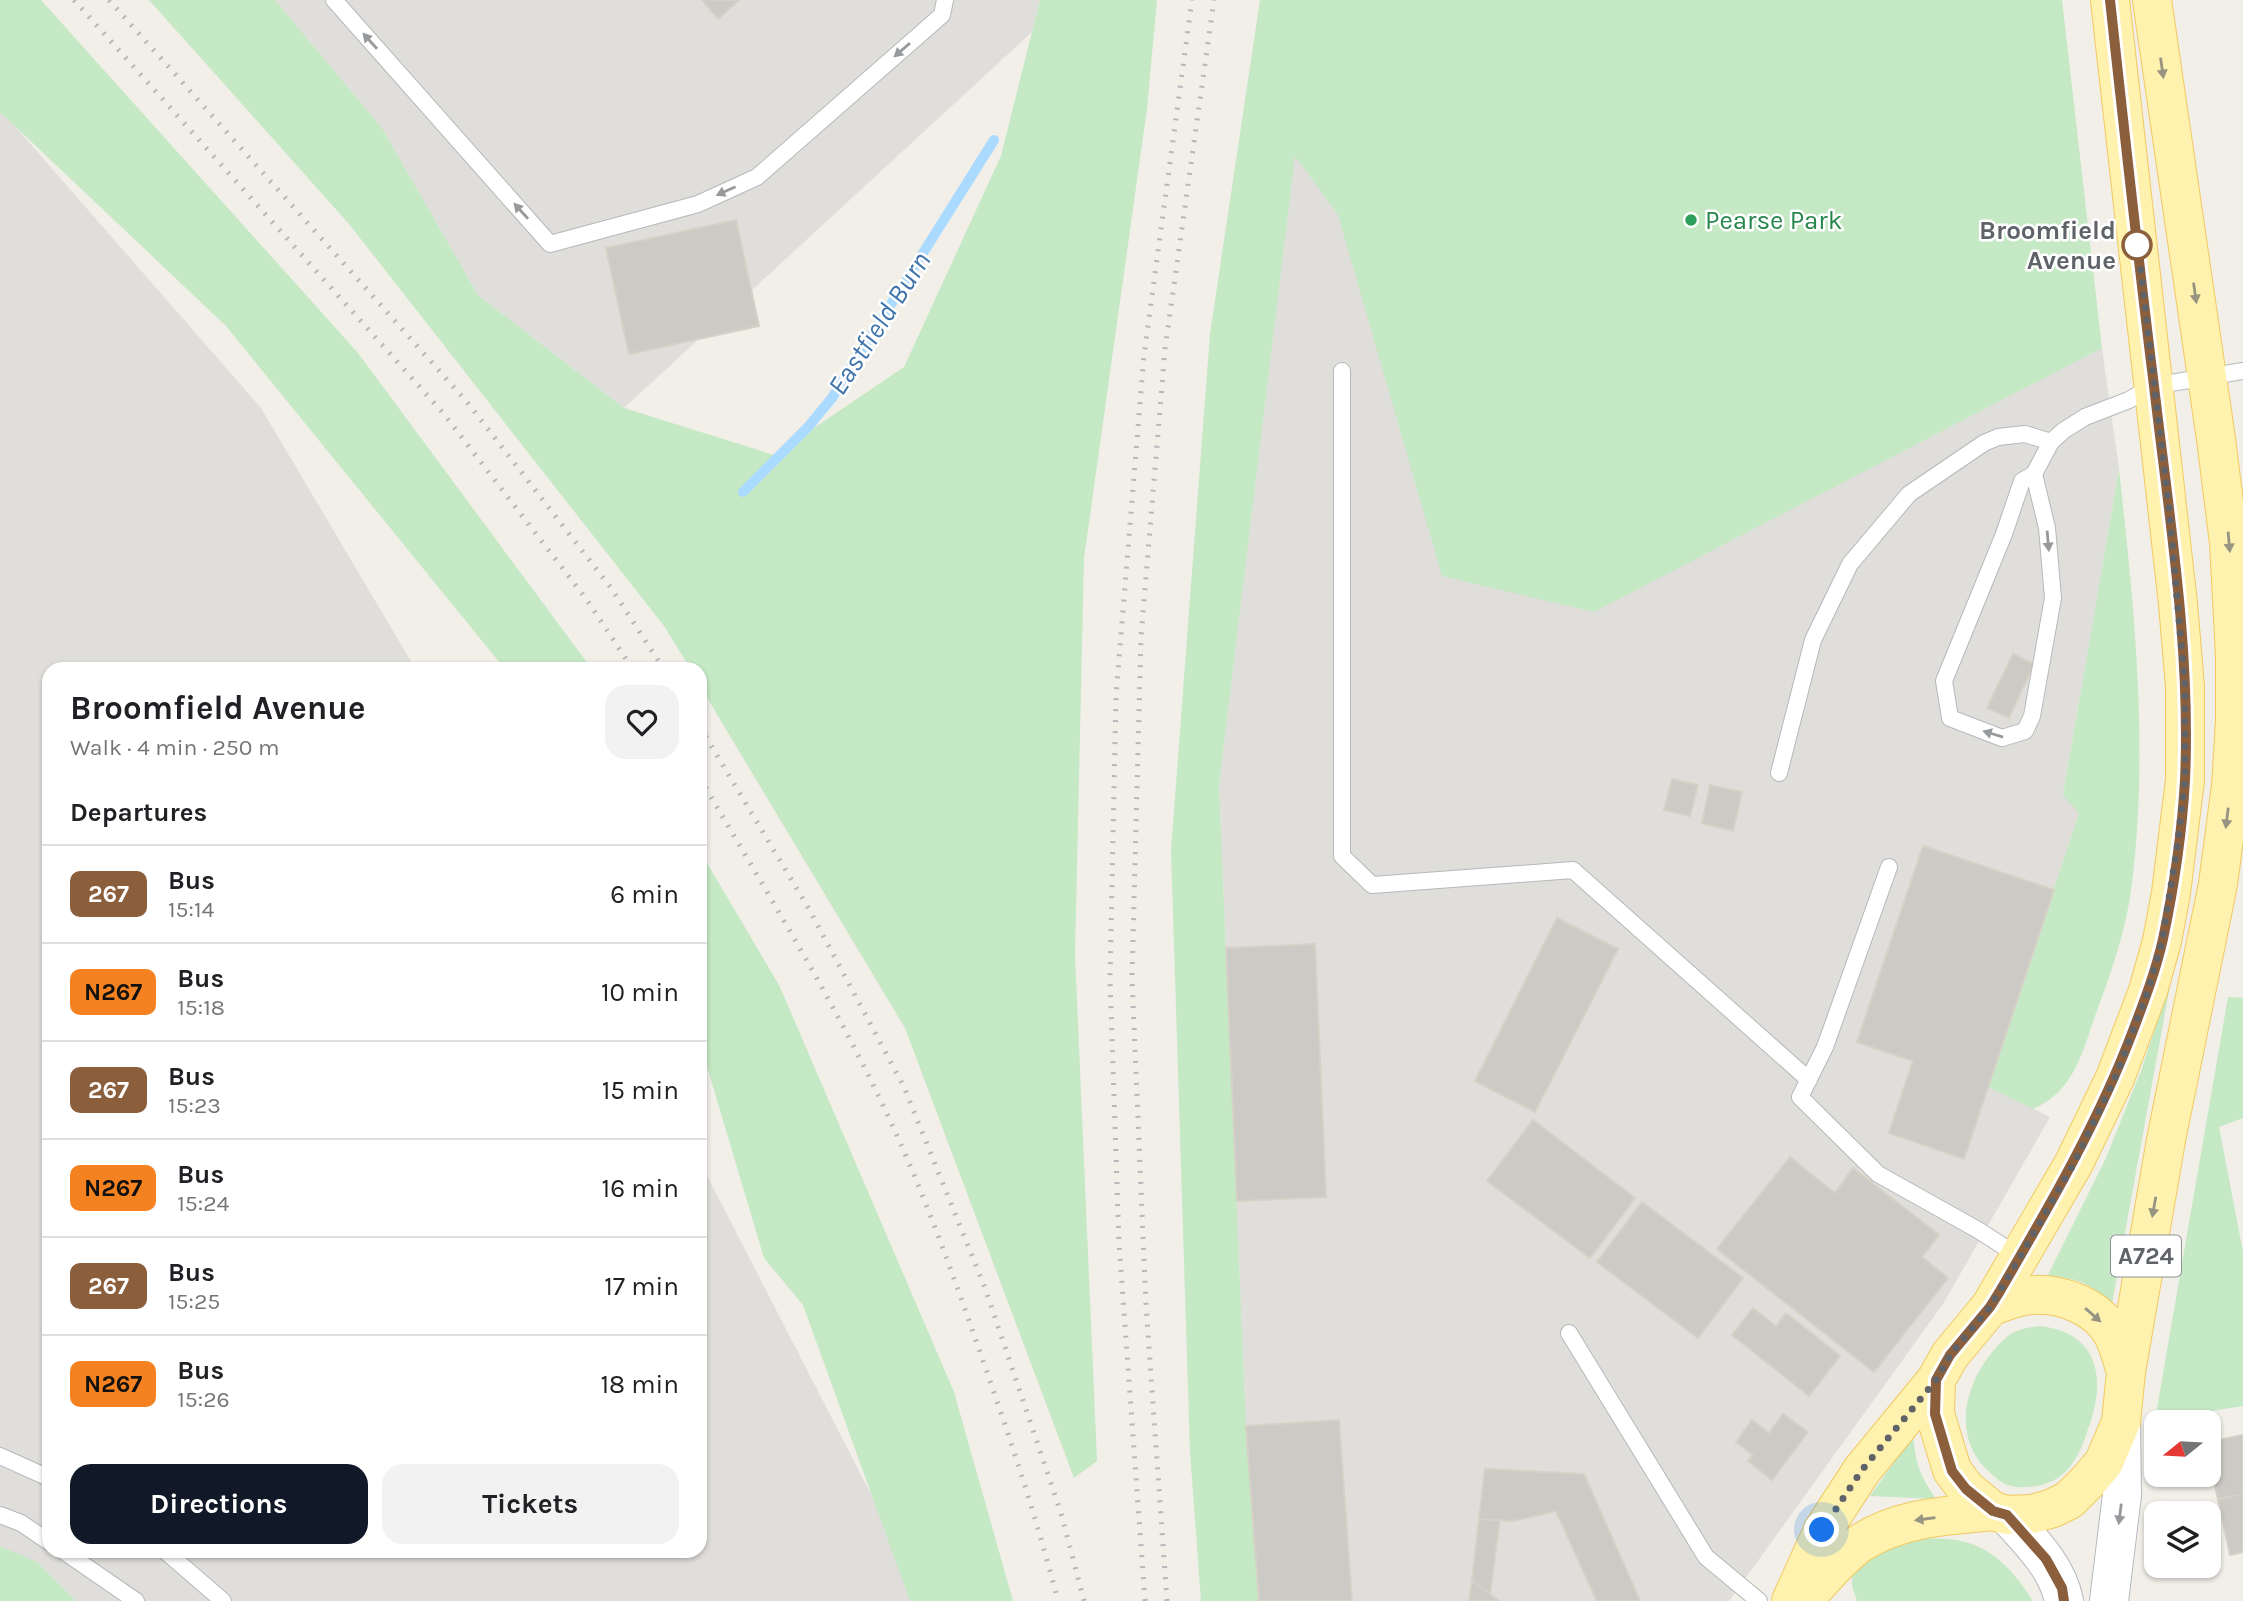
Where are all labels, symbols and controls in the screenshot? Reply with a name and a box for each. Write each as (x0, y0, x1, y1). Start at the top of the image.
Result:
one-way arrow (363, 32, 378, 49)
one-way arrow (893, 42, 911, 58)
one-way arrow (2156, 57, 2167, 79)
one-way arrow (715, 186, 736, 197)
one-way arrow (513, 202, 529, 220)
place label: Pearse Park (1705, 205, 1842, 236)
marker: Pearse Park (1683, 212, 1699, 228)
place label: Broomfield Avenue (1979, 215, 2116, 276)
marker: Broomfield Avenue (2122, 230, 2152, 260)
water label: Eastfield Burn (821, 245, 937, 401)
one-way arrow (2190, 282, 2201, 304)
one-way arrow (2043, 530, 2054, 552)
one-way arrow (2224, 532, 2235, 554)
button: heart (605, 685, 679, 759)
text: Broomfield Avenue (70, 689, 365, 727)
one-way arrow (1982, 728, 2003, 738)
text: Walk · 4 min · 250 m (70, 734, 279, 761)
text: Departures (70, 797, 207, 828)
one-way arrow (2221, 807, 2232, 829)
text: Bus (168, 865, 215, 896)
text: 6 min (610, 879, 679, 910)
text: 267 (88, 880, 129, 908)
text: 15:14 (168, 896, 214, 923)
text: Bus (177, 963, 224, 994)
text: 10 min (601, 977, 679, 1008)
text: N267 (84, 978, 142, 1006)
text: 15:18 (177, 994, 225, 1021)
text: Bus (168, 1061, 215, 1092)
text: 15 min (602, 1075, 679, 1106)
text: 267 (88, 1076, 129, 1104)
text: 15:23 (168, 1092, 221, 1119)
text: Bus (177, 1159, 224, 1190)
text: 16 min (602, 1173, 679, 1204)
text: N267 (84, 1174, 142, 1202)
text: 15:24 (177, 1190, 229, 1217)
one-way arrow (2149, 1196, 2160, 1218)
road number: A724 (2111, 1236, 2181, 1276)
text: Bus (168, 1257, 215, 1288)
text: 17 min (604, 1271, 679, 1302)
text: 267 (88, 1272, 129, 1300)
text: 15:25 (168, 1288, 220, 1315)
one-way arrow (2084, 1307, 2102, 1323)
text: Bus (177, 1355, 224, 1386)
text: 18 min (600, 1369, 679, 1400)
text: N267 (84, 1370, 142, 1398)
text: 15:26 (177, 1386, 230, 1413)
north arrow (2144, 1410, 2221, 1488)
map controls (2144, 1410, 2221, 1578)
button: Directions (70, 1464, 368, 1544)
button: Tickets (382, 1464, 679, 1544)
button: layers (2144, 1501, 2221, 1578)
one-way arrow (2114, 1503, 2125, 1525)
your location (1804, 1512, 1839, 1547)
one-way arrow (1914, 1514, 1936, 1525)

